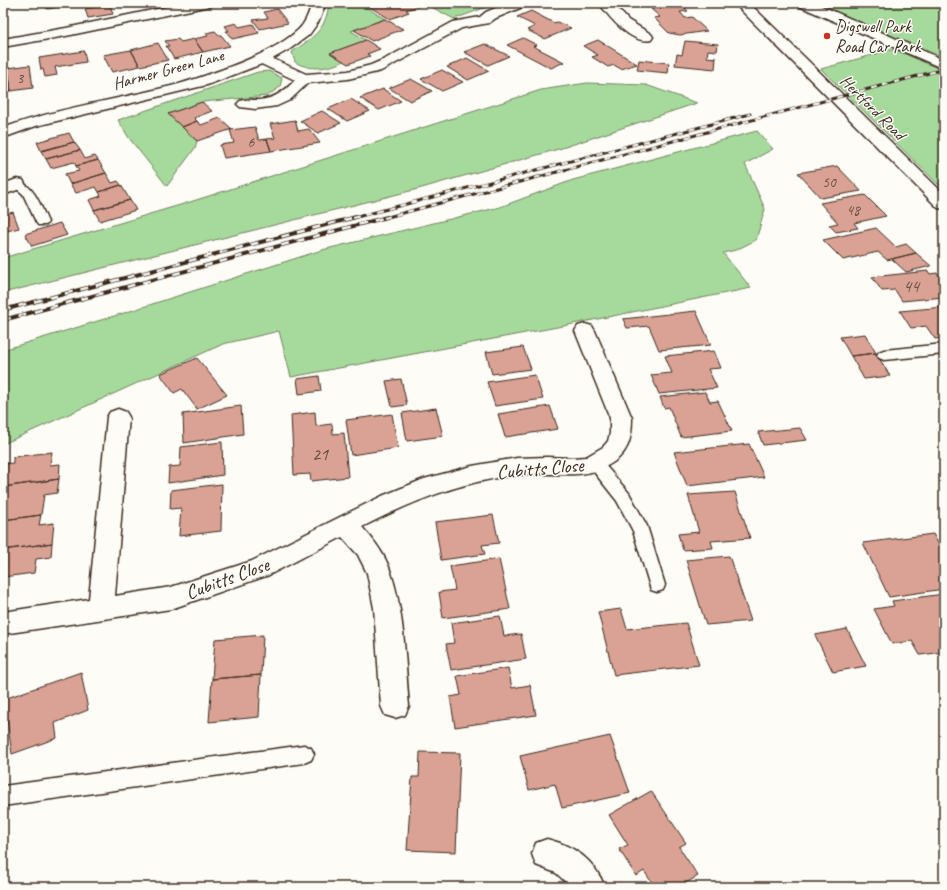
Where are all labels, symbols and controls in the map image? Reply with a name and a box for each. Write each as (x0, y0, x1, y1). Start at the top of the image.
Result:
place label: Digswell Park Road Car Park (835, 16, 922, 57)
marker: Digswell Park Road Car Park (822, 31, 832, 41)
street label: Harmer Green Lane (110, 44, 227, 94)
house number: 3 (17, 69, 25, 88)
street label: Hertford Road (836, 70, 911, 146)
house number: 6 (248, 133, 256, 152)
house number: 50 (822, 173, 837, 192)
house number: 48 (846, 201, 861, 220)
house number: 44 (903, 275, 921, 297)
house number: 21 (312, 443, 329, 465)
street label: Cubitts Close (496, 452, 586, 485)
street label: Cubitts Close (182, 551, 274, 605)

